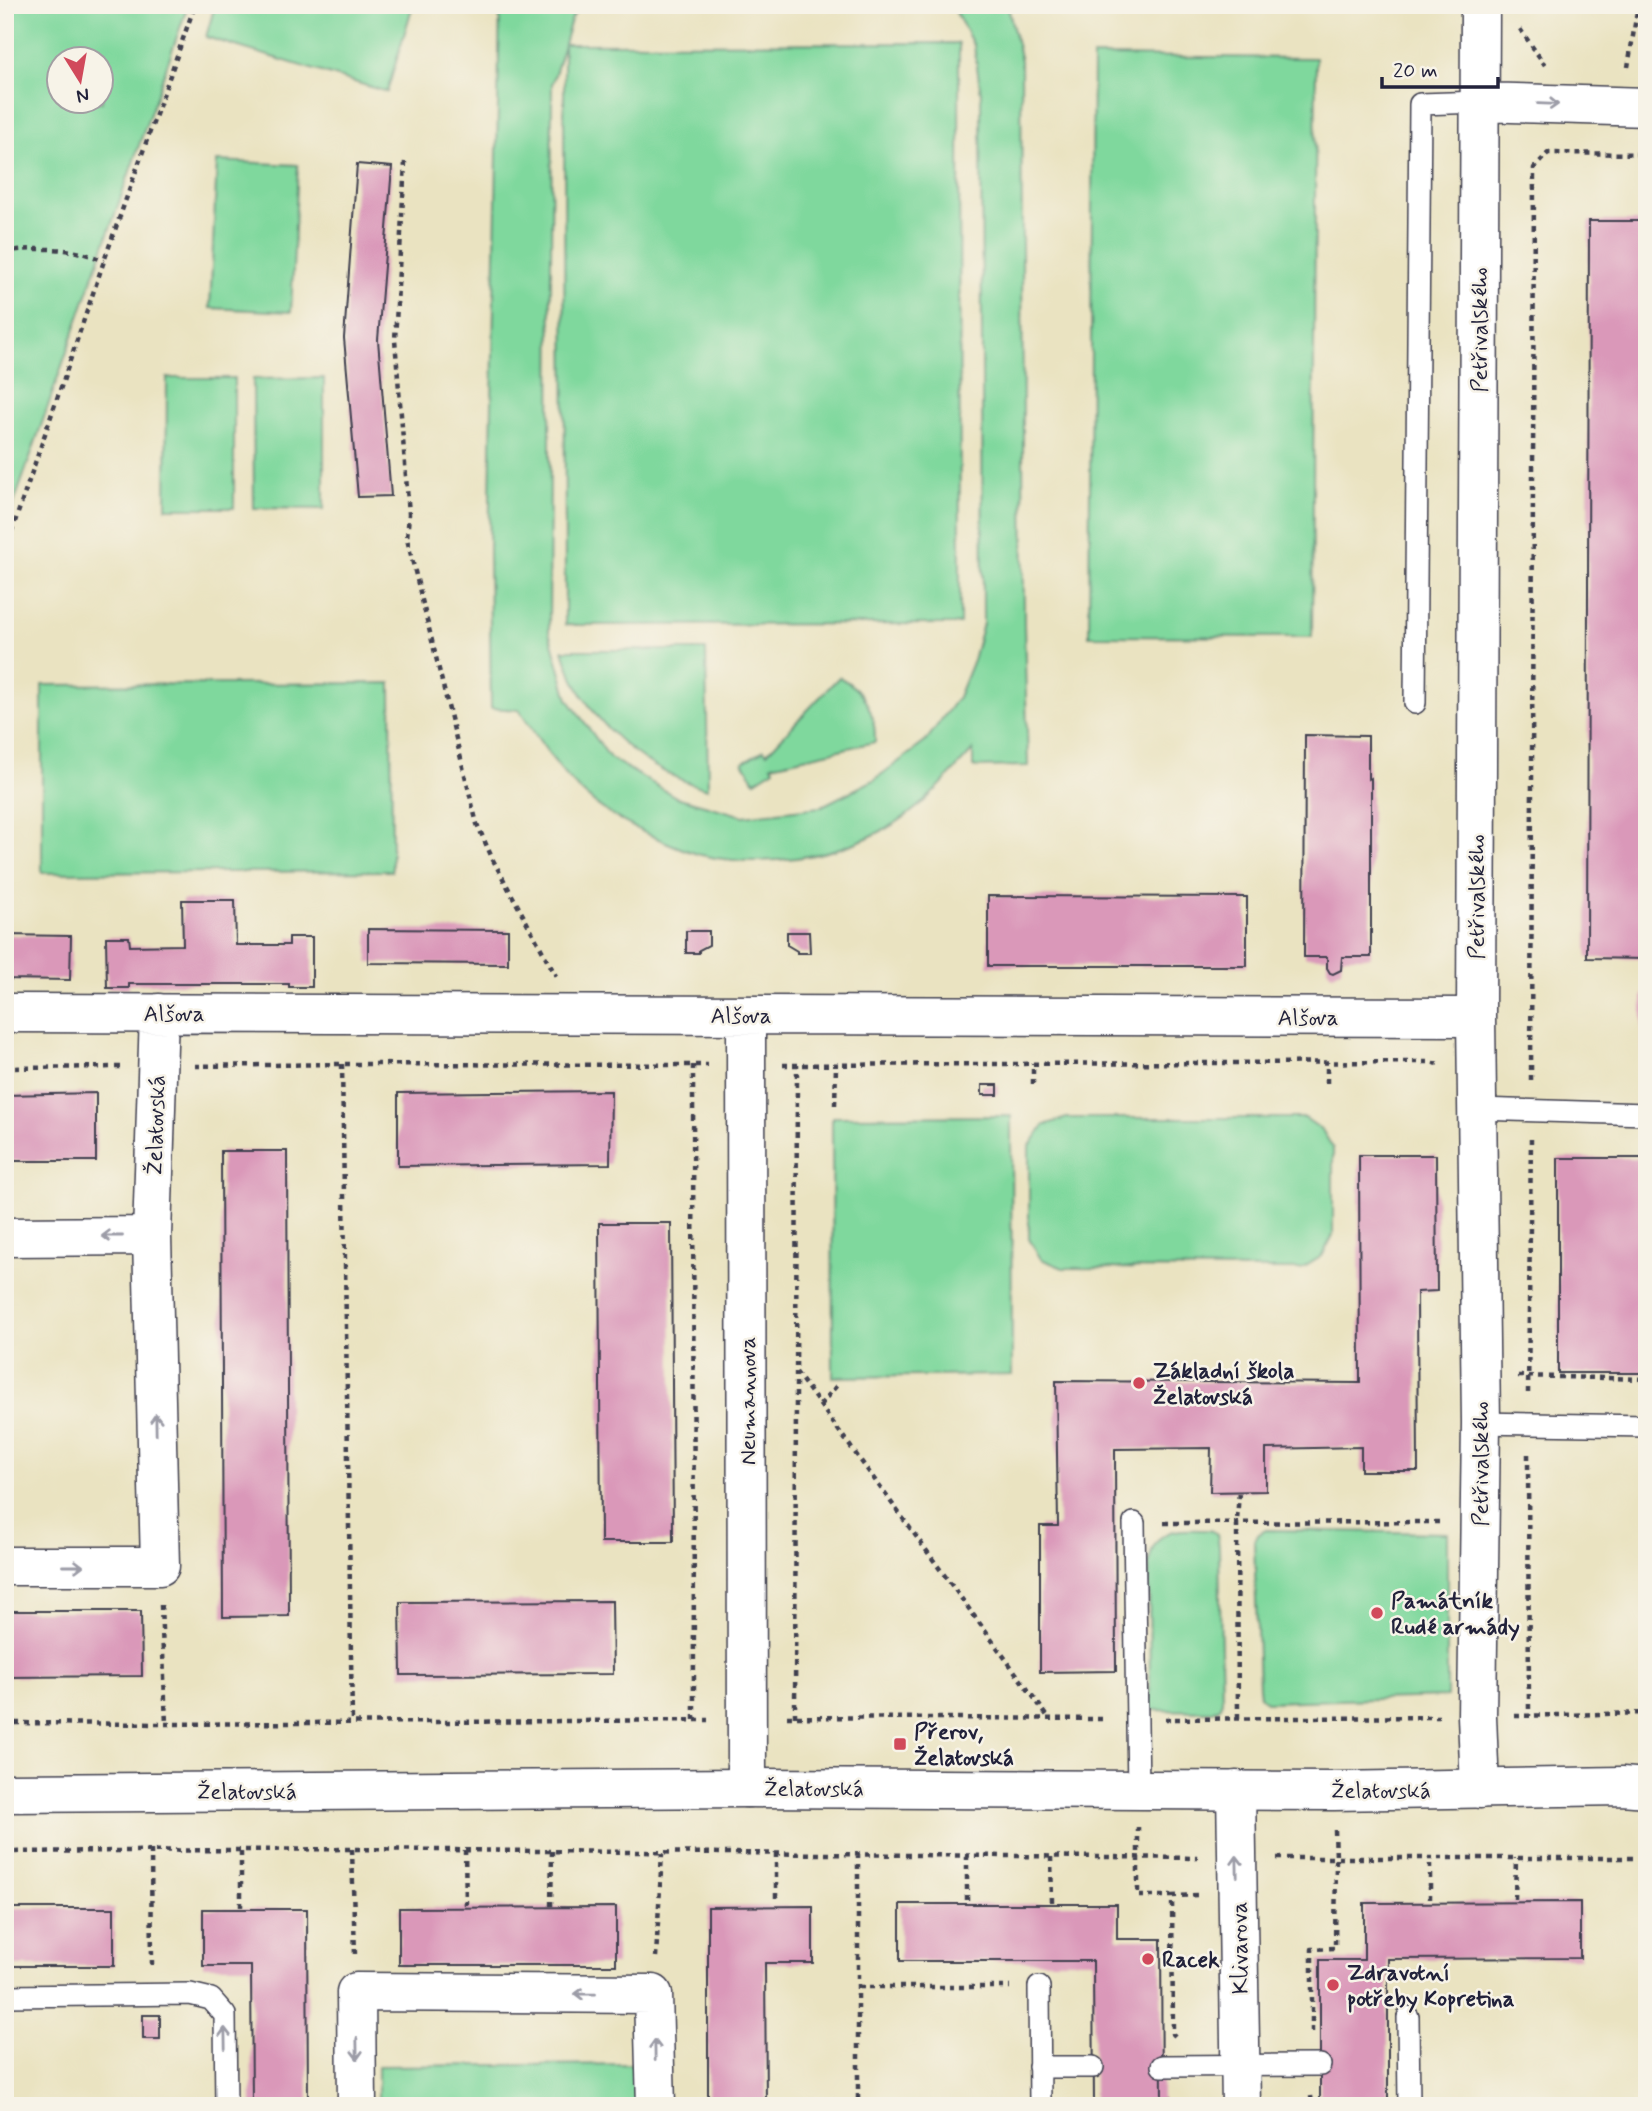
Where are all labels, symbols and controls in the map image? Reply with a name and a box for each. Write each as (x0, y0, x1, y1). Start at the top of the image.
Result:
north arrow (46, 46, 116, 116)
scale bar (1382, 46, 1498, 90)
text: 20 m (1393, 57, 1438, 85)
text: N (74, 82, 92, 109)
one-way arrow (1536, 97, 1559, 111)
street label: Petřivalského (1466, 267, 1496, 393)
street label: Petřivalského (1463, 834, 1493, 960)
street label: Alšova (144, 1000, 204, 1030)
street label: Alšova (711, 1002, 771, 1032)
street label: Alšova (1278, 1004, 1338, 1034)
street label: Želatovská (140, 1075, 174, 1176)
one-way arrow (101, 1229, 124, 1243)
street label: Neumannova (734, 1337, 764, 1465)
place label: Základní škola Želatovská (1153, 1357, 1294, 1413)
marker: Základní škola Želatovská (1131, 1375, 1147, 1391)
street label: Petřivalského (1467, 1401, 1497, 1527)
one-way arrow (149, 1413, 163, 1436)
one-way arrow (62, 1559, 85, 1573)
place label: Památník Rudé armády (1391, 1587, 1520, 1643)
marker: Památník Rudé armády (1369, 1605, 1385, 1621)
place label: Přerov, Želatovská (914, 1718, 1014, 1774)
marker: Přerov, Želatovská (892, 1736, 908, 1752)
street label: Želatovská (764, 1775, 864, 1805)
street label: Želatovská (1331, 1777, 1431, 1807)
street label: Želatovská (197, 1778, 297, 1808)
one-way arrow (1231, 1855, 1244, 1878)
street label: Klivarova (1225, 1901, 1257, 1995)
place label: Racek (1162, 1946, 1220, 1976)
marker: Racek (1140, 1951, 1156, 1967)
place label: Zdravotní potřeby Kopretina (1347, 1959, 1515, 2015)
marker: Zdravotní potřeby Kopretina (1325, 1977, 1341, 1993)
one-way arrow (574, 1987, 597, 2001)
one-way arrow (218, 2026, 232, 2049)
one-way arrow (350, 2037, 363, 2060)
one-way arrow (648, 2039, 661, 2062)

